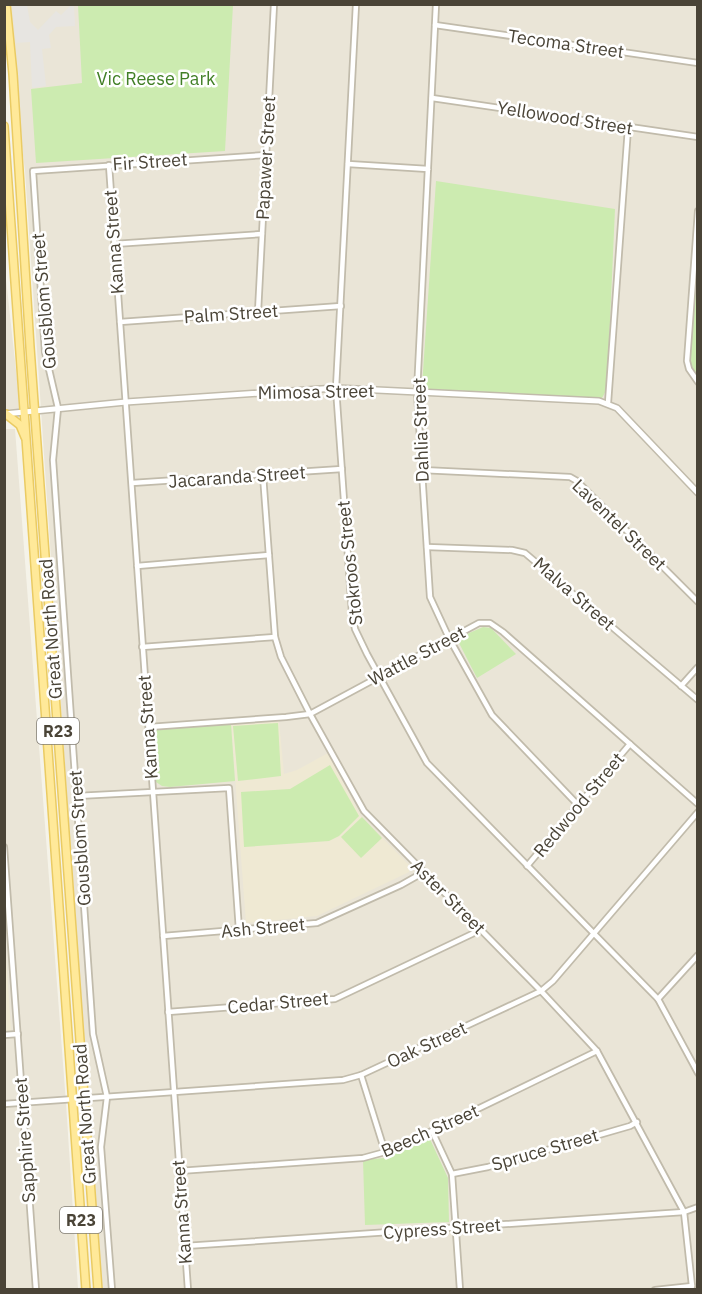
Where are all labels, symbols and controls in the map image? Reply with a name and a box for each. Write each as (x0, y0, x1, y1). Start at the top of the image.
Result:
street label: Tecoma Street (507, 24, 626, 63)
park label: Vic Reese Park (96, 67, 216, 90)
street label: Papawer Street (251, 95, 280, 221)
street label: Yellowood Street (495, 95, 635, 140)
street label: Fir Street (112, 147, 188, 176)
street label: Kanna Street (98, 189, 129, 295)
street label: Gousblom Street (26, 232, 61, 370)
street label: Palm Street (183, 299, 279, 328)
street label: Dahlia Street (407, 377, 434, 483)
street label: Mimosa Street (257, 379, 375, 404)
street label: Jacaranda Street (168, 460, 306, 493)
street label: Laventel Street (568, 474, 671, 575)
street label: Stokroos Street (332, 500, 367, 627)
street label: Malva Street (529, 552, 620, 635)
street label: Great North Road (34, 558, 67, 700)
street label: Wattle Street (364, 620, 469, 691)
street label: Kanna Street (132, 674, 163, 780)
road number: R23 (37, 718, 79, 744)
street label: Redwood Street (528, 748, 629, 862)
street label: Gousblom Street (63, 769, 96, 907)
street label: Aster Street (406, 854, 491, 939)
street label: Ash Street (220, 912, 306, 943)
street label: Cedar Street (226, 987, 329, 1018)
street label: Oak Street (383, 1016, 470, 1073)
street label: Great North Road (68, 1043, 101, 1185)
street label: Sapphire Street (9, 1077, 40, 1204)
street label: Beech Street (377, 1099, 482, 1162)
street label: Spruce Street (489, 1123, 601, 1176)
street label: Kanna Street (166, 1159, 197, 1265)
road number: R23 (60, 1207, 102, 1233)
street label: Cypress Street (382, 1213, 502, 1244)

